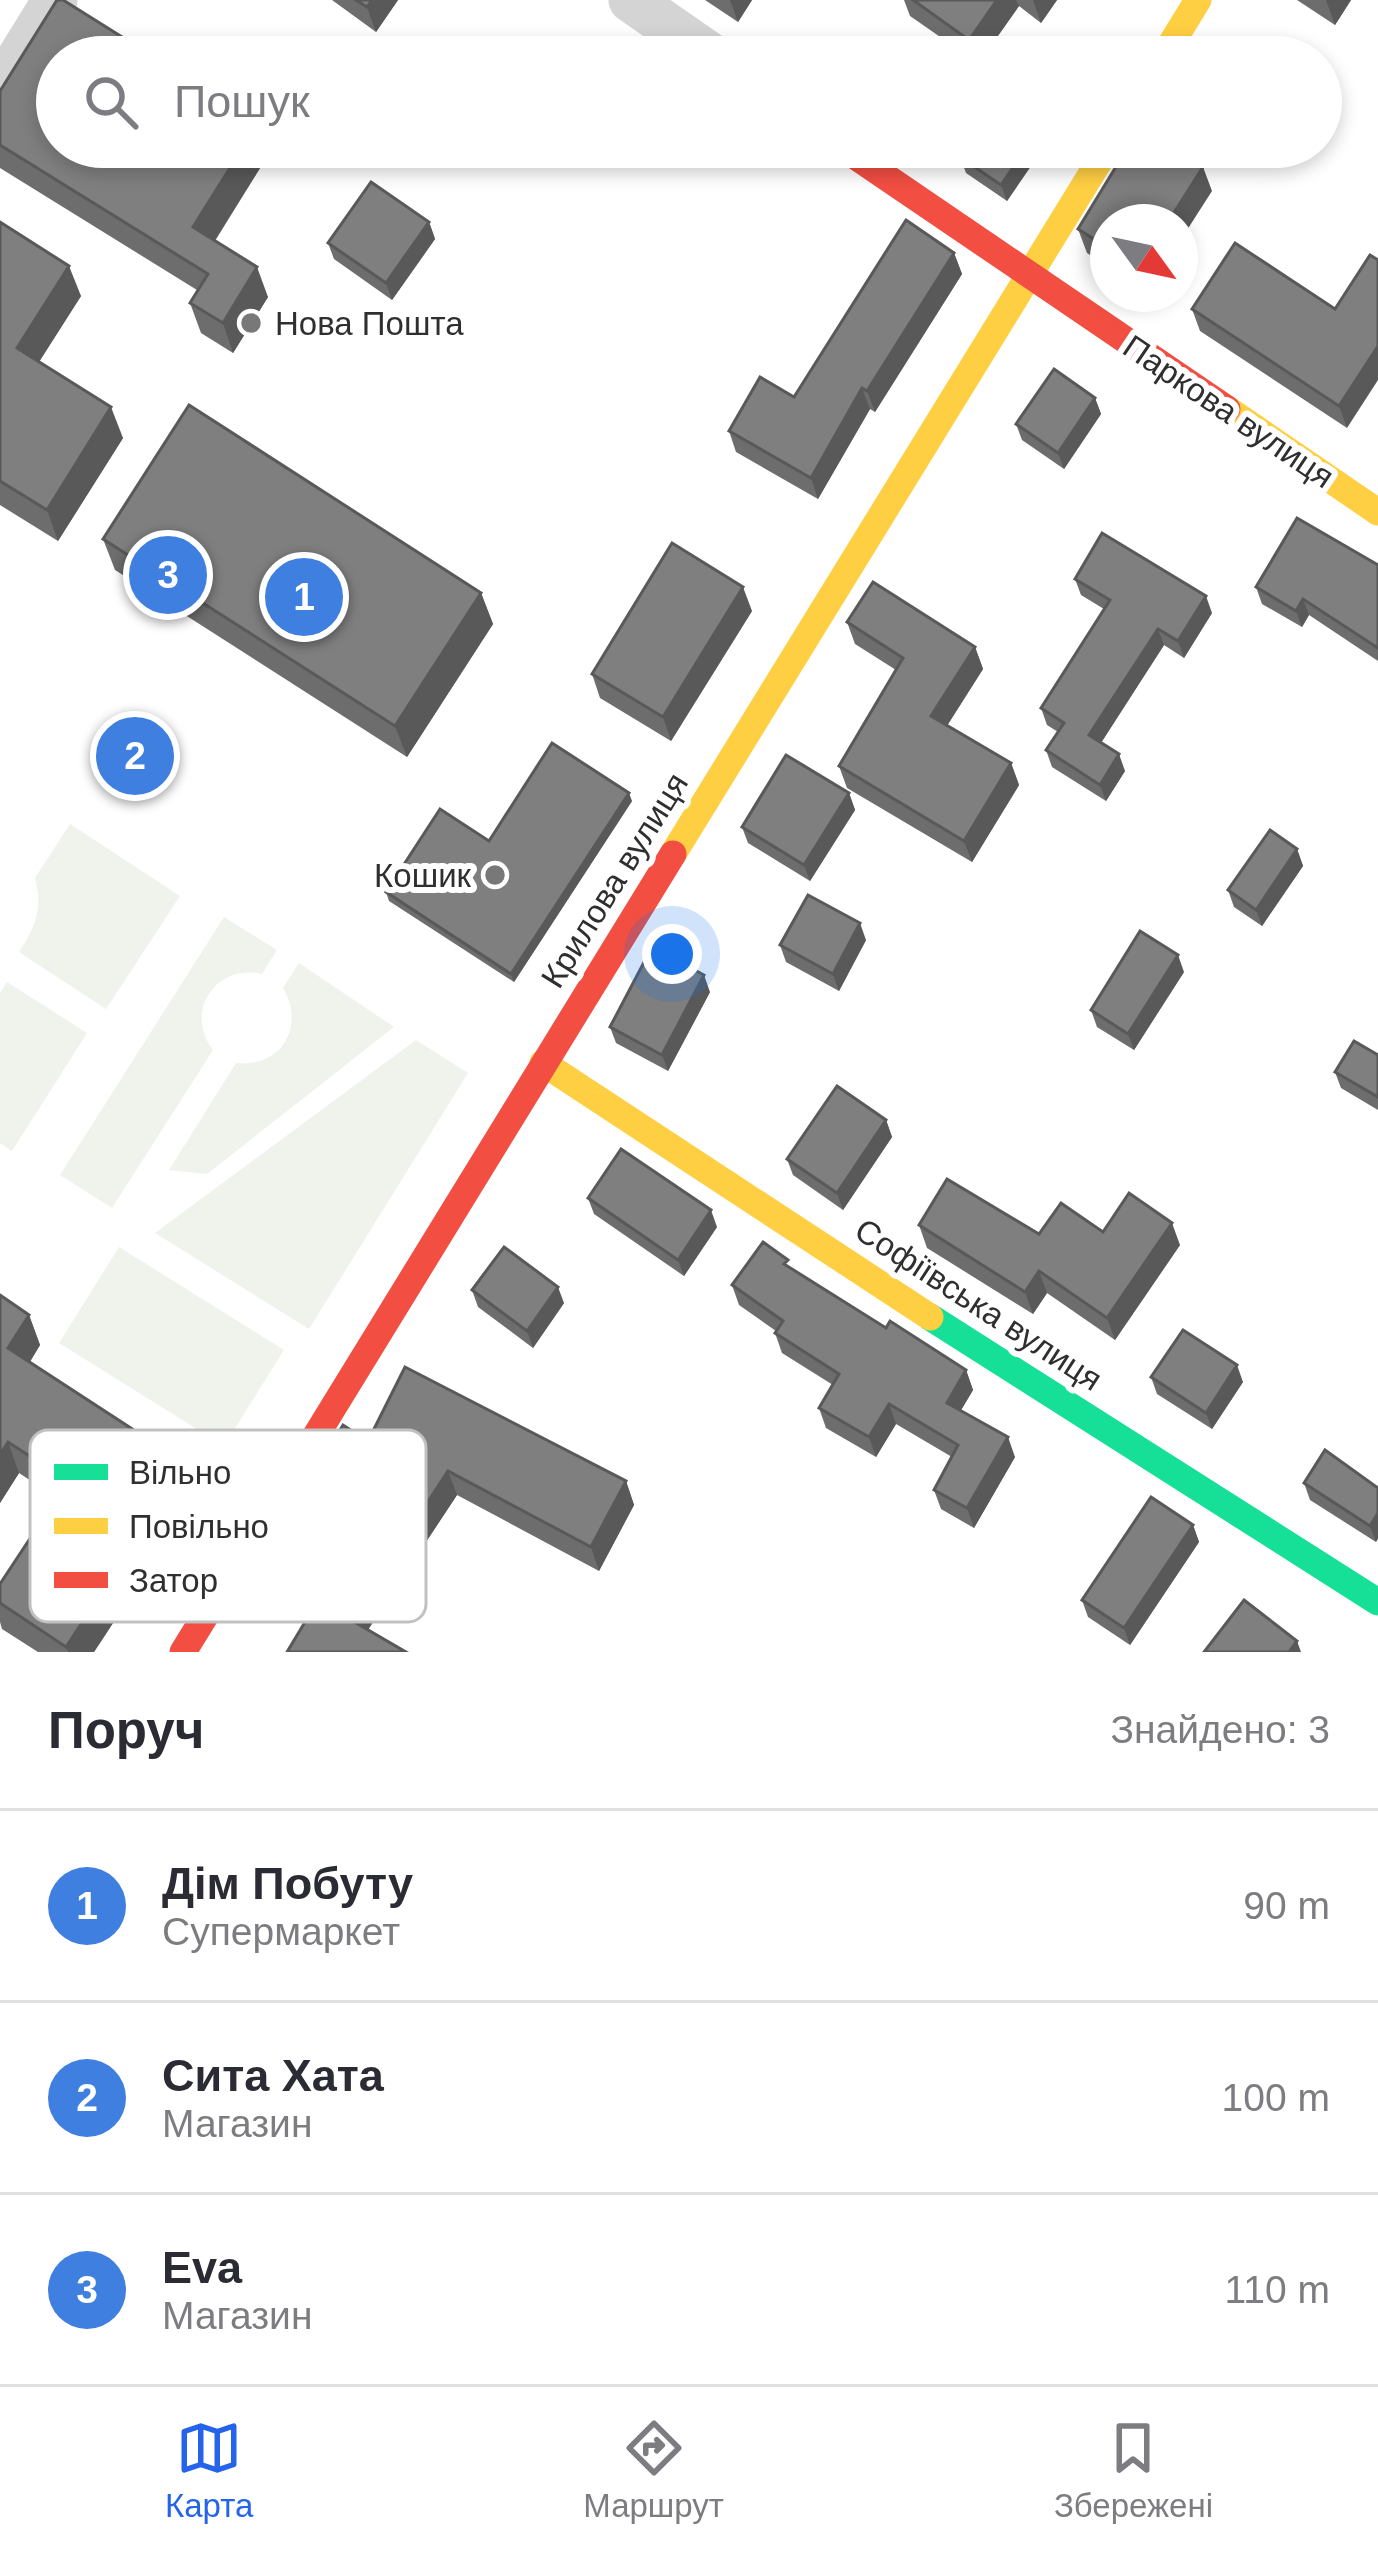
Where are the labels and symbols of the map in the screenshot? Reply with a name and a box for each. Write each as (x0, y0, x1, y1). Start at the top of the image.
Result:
north arrow (1090, 204, 1198, 312)
place label: Нова Пошта (275, 305, 464, 342)
marker: Нова Пошта (238, 310, 264, 336)
street label: Паркова вулиця (1117, 327, 1341, 495)
pin: 3 (129, 530, 207, 620)
pin: 1 (265, 552, 343, 642)
pin: 2 (96, 711, 174, 801)
street label: Крилова вулиця (534, 766, 695, 994)
place label: Кошик (374, 857, 472, 894)
marker: Кошик (482, 862, 508, 888)
your location (642, 924, 702, 984)
street label: Софіївська вулиця (849, 1211, 1109, 1398)
legend (30, 1430, 426, 1622)
text: Вільно (129, 1454, 231, 1491)
text: Повільно (129, 1508, 269, 1545)
text: Затор (129, 1562, 218, 1599)

